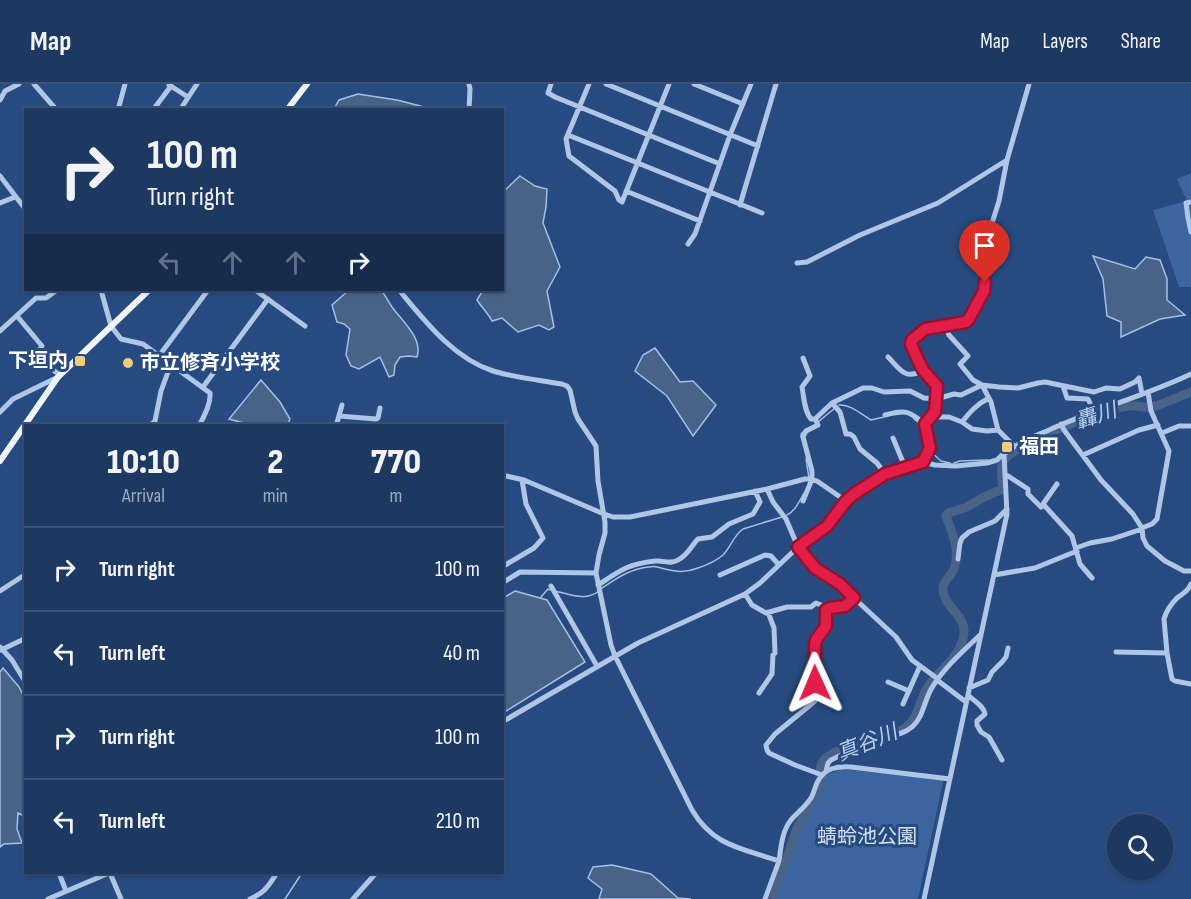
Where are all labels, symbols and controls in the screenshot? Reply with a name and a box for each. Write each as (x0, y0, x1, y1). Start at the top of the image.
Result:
text: Map (30, 25, 71, 58)
text: Map (980, 29, 1009, 54)
text: Layers (1042, 29, 1088, 54)
text: Share (1121, 29, 1161, 54)
text: 100 m (147, 130, 238, 181)
icon: right (48, 132, 126, 210)
text: Turn right (147, 181, 234, 213)
pin (959, 220, 1010, 282)
icon: arrive (968, 229, 1001, 262)
icon: left (153, 246, 186, 279)
icon: ahead (216, 246, 249, 279)
icon: ahead (279, 246, 312, 279)
icon: right (342, 246, 375, 279)
place label: 下垣内 (8, 349, 68, 373)
place label: 市立修斉小学校 (140, 351, 280, 375)
marker: 下垣内 (73, 354, 87, 368)
marker: 市立修斉小学校 (121, 356, 135, 370)
water label: 轟川 (1072, 397, 1122, 434)
place label: 福田 (1019, 435, 1059, 459)
marker: 福田 (1000, 440, 1014, 454)
text: 10:10 (107, 441, 180, 484)
text: 2 (267, 441, 283, 484)
text: 770 (371, 441, 421, 484)
text: Arrival (122, 484, 165, 508)
text: min (263, 484, 288, 508)
text: m (390, 484, 402, 508)
icon: right (48, 553, 81, 586)
text: Turn right (99, 556, 175, 583)
text: 100 m (435, 556, 480, 583)
icon: left (48, 637, 81, 670)
text: Turn left (99, 640, 165, 667)
text: 40 m (443, 640, 480, 667)
position arrow (783, 651, 847, 715)
water label: 真谷川 (833, 719, 903, 766)
icon: right (48, 721, 81, 754)
text: Turn right (99, 724, 175, 751)
text: 100 m (435, 724, 480, 751)
icon: left (48, 805, 81, 838)
text: Turn left (99, 808, 165, 835)
text: 210 m (436, 808, 480, 835)
map controls (1107, 814, 1173, 880)
button: search (1107, 814, 1173, 880)
park label: 蜻蛉池公園 (817, 825, 917, 849)

